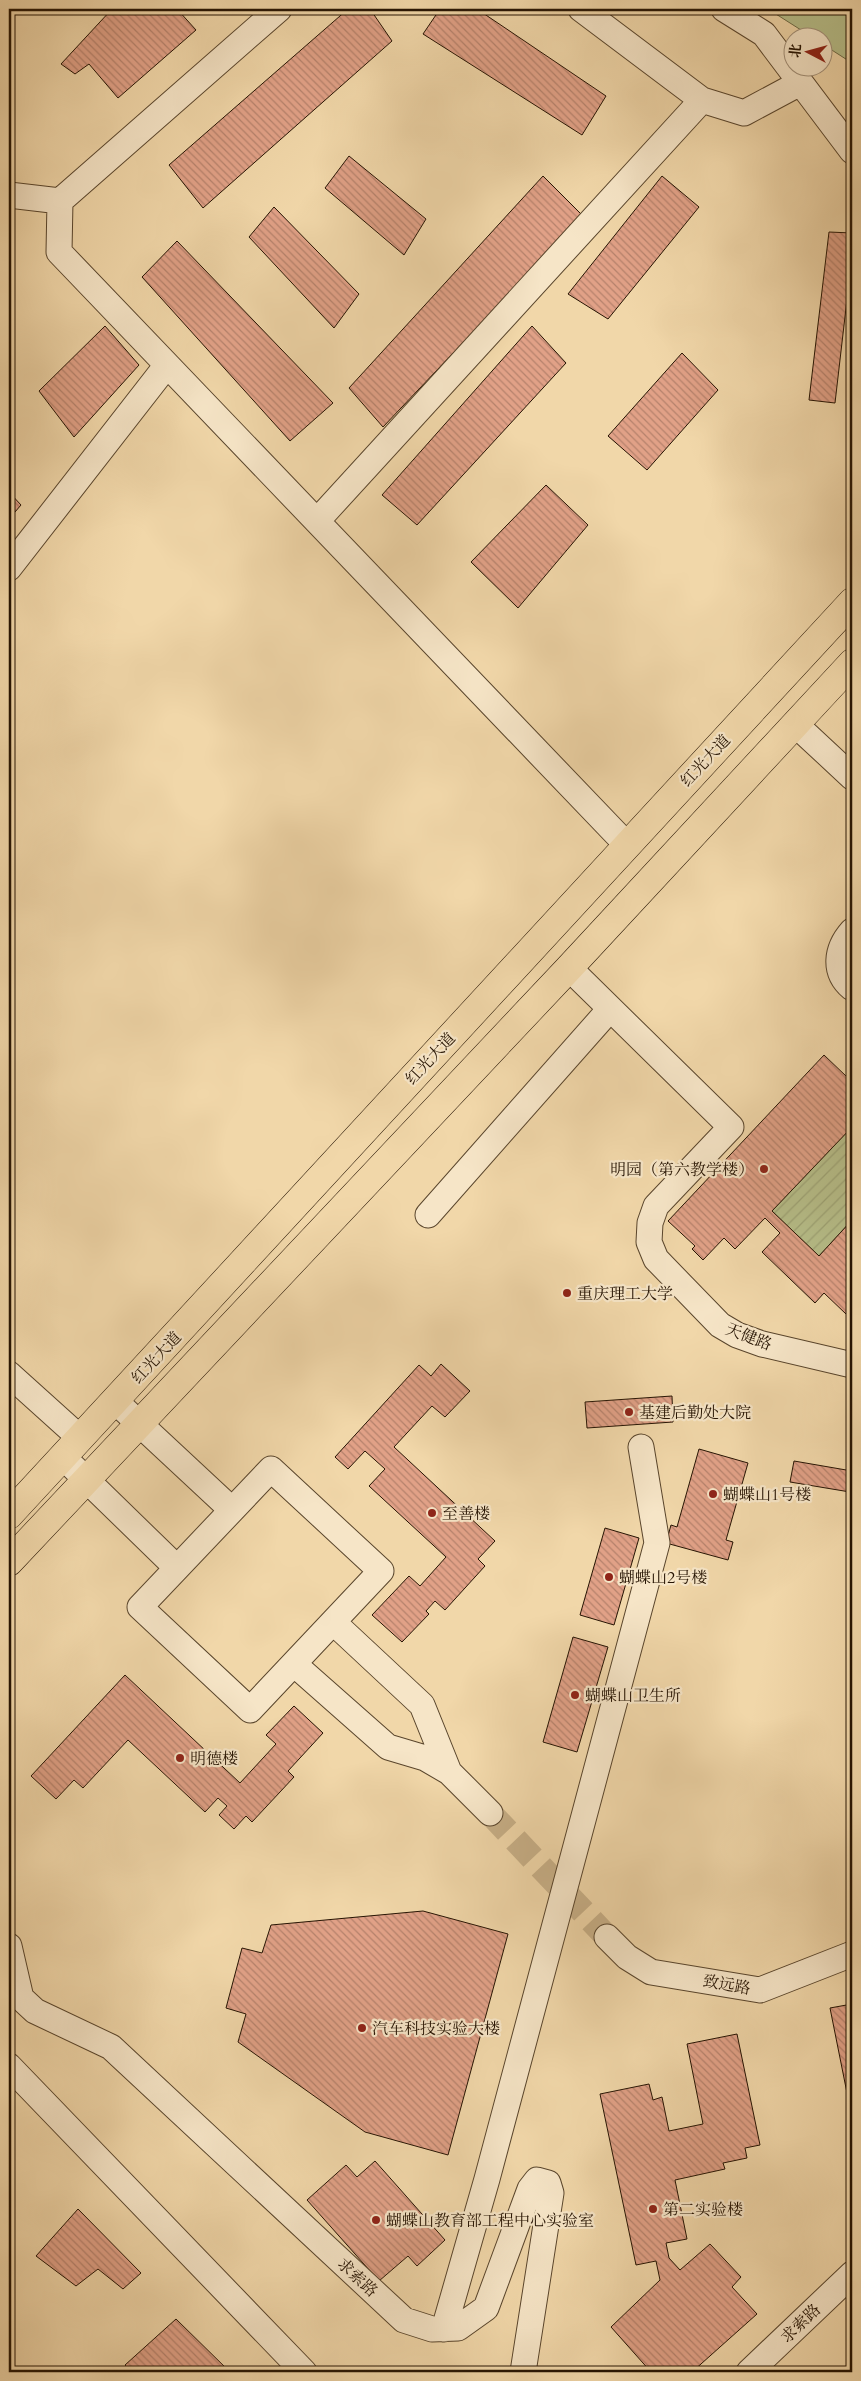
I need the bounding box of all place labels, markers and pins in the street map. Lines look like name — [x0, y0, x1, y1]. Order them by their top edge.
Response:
place label: 明园（第六教学楼） — [610, 1159, 754, 1181]
marker: 明园（第六教学楼） — [758, 1163, 770, 1175]
place label: 重庆理工大学 — [577, 1283, 673, 1305]
marker: 重庆理工大学 — [561, 1287, 573, 1299]
place label: 基建后勤处大院 — [639, 1402, 751, 1424]
marker: 基建后勤处大院 — [623, 1406, 635, 1418]
place label: 蝴蝶山1号楼 — [723, 1484, 811, 1506]
marker: 蝴蝶山1号楼 — [707, 1488, 719, 1500]
place label: 至善楼 — [442, 1503, 490, 1525]
marker: 至善楼 — [426, 1507, 438, 1519]
place label: 蝴蝶山2号楼 — [619, 1567, 707, 1589]
marker: 蝴蝶山2号楼 — [603, 1571, 615, 1583]
place label: 蝴蝶山卫生所 — [585, 1685, 681, 1707]
marker: 蝴蝶山卫生所 — [569, 1689, 581, 1701]
place label: 明德楼 — [190, 1748, 238, 1770]
marker: 明德楼 — [174, 1752, 186, 1764]
place label: 汽车科技实验大楼 — [372, 2018, 500, 2040]
marker: 汽车科技实验大楼 — [356, 2022, 368, 2034]
place label: 第二实验楼 — [663, 2199, 743, 2221]
marker: 第二实验楼 — [647, 2203, 659, 2215]
place label: 蝴蝶山教育部工程中心实验室 — [386, 2210, 594, 2232]
marker: 蝴蝶山教育部工程中心实验室 — [370, 2214, 382, 2226]

